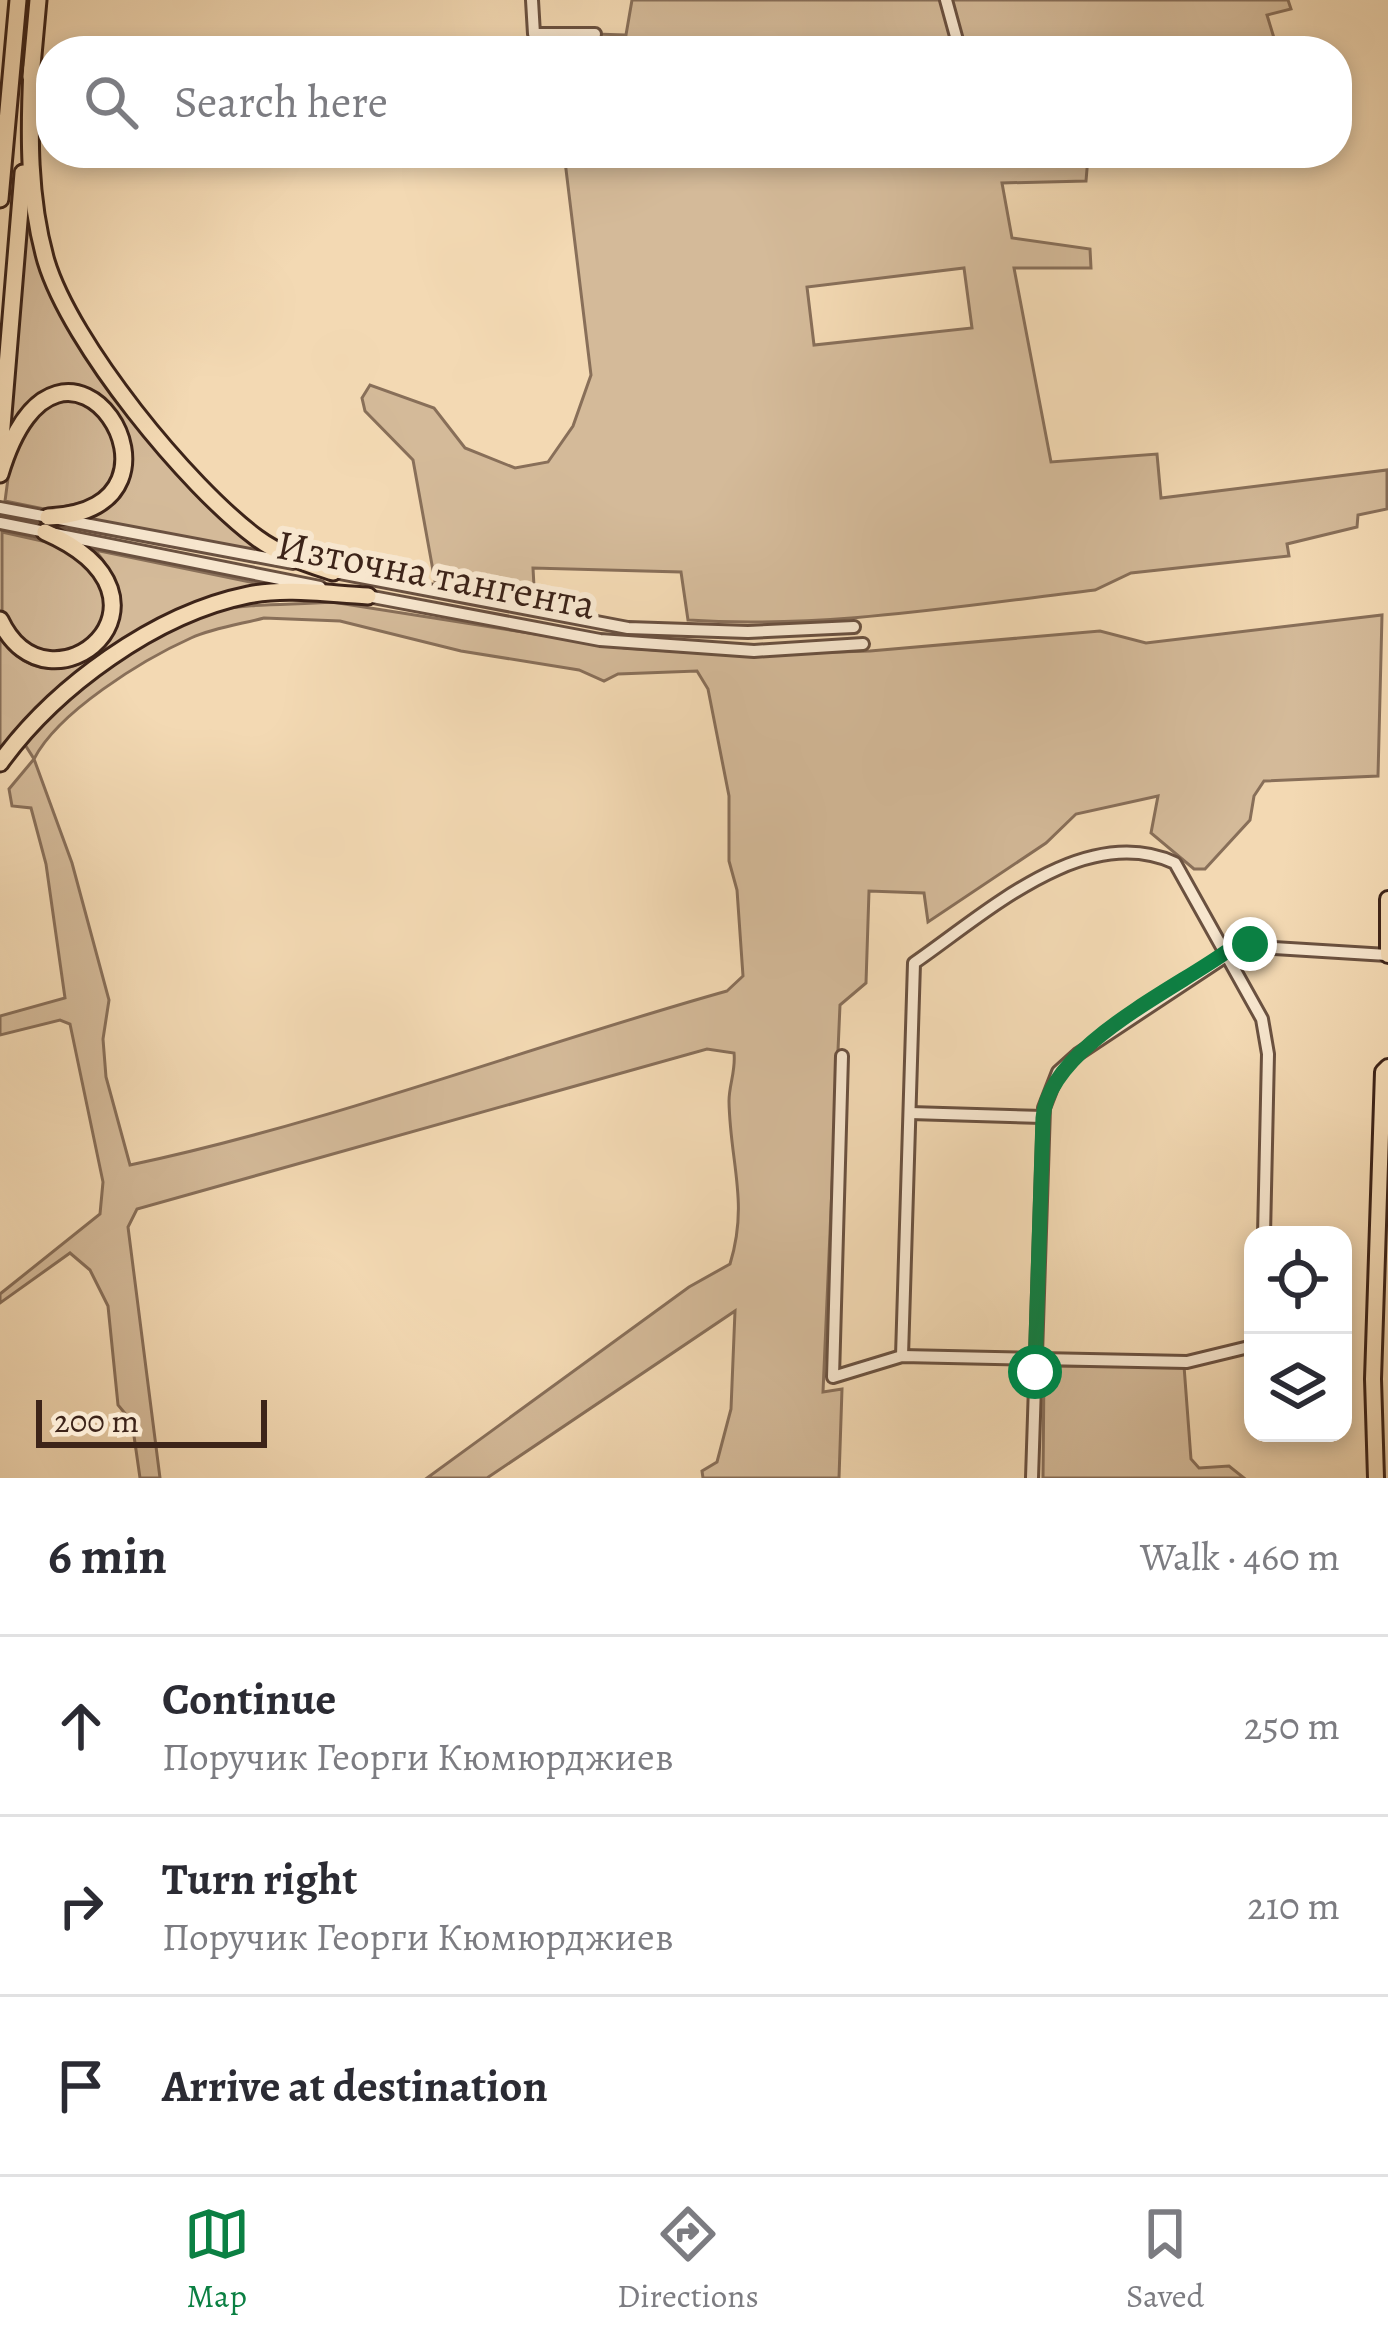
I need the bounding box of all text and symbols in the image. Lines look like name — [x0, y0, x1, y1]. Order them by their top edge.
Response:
search box — [36, 36, 1352, 168]
icon: search — [78, 69, 144, 135]
text: Search here — [174, 71, 388, 133]
street label: Източна тангента — [272, 515, 601, 633]
route end — [1223, 917, 1277, 971]
map controls — [1244, 1226, 1352, 1442]
button: locate — [1244, 1226, 1352, 1334]
button: layers — [1244, 1334, 1352, 1442]
route start — [1008, 1345, 1062, 1399]
scale bar — [36, 1394, 267, 1447]
text: 200 m — [54, 1398, 139, 1443]
text: 6 min — [48, 1521, 167, 1591]
text: Walk · 460 m — [1140, 1530, 1340, 1583]
text: Continue — [162, 1668, 336, 1730]
icon: ahead — [48, 1693, 114, 1759]
text: 250 m — [1244, 1699, 1340, 1752]
text: Поручик Георги Кюмюрджиев — [162, 1730, 673, 1783]
text: Turn right — [162, 1848, 357, 1910]
icon: right — [48, 1873, 114, 1939]
text: 210 m — [1247, 1879, 1340, 1932]
text: Поручик Георги Кюмюрджиев — [162, 1910, 673, 1963]
icon: arrive — [48, 2053, 114, 2119]
text: Arrive at destination — [162, 2055, 548, 2117]
tab: Map — [184, 2201, 250, 2318]
tab: Directions — [617, 2201, 759, 2318]
tab: Saved — [1126, 2201, 1204, 2318]

